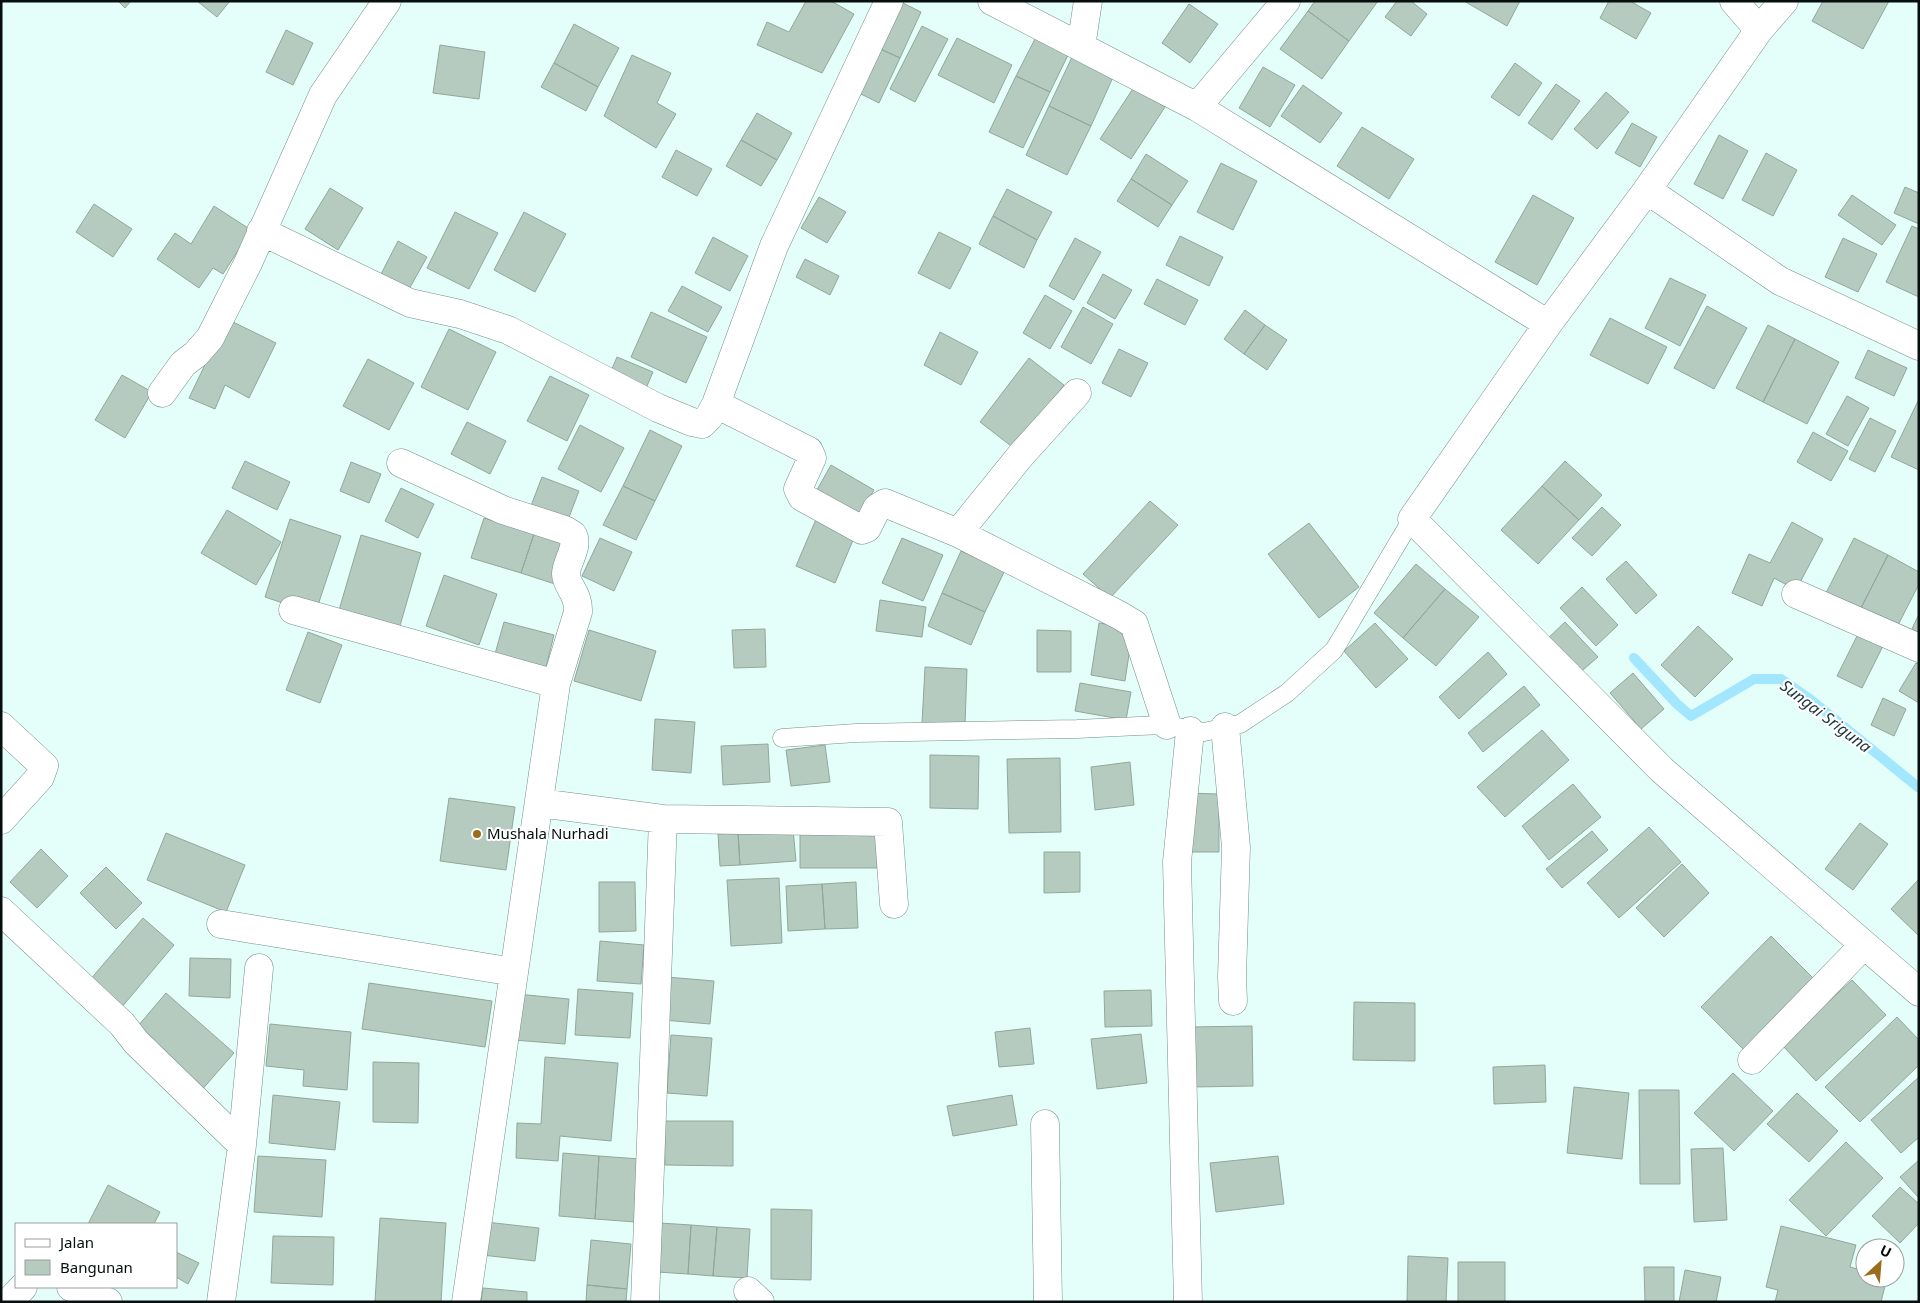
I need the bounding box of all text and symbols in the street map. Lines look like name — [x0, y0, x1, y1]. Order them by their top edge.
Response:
water label: Sungai Sriguna — [1776, 675, 1876, 757]
place label: Mushala Nurhadi — [487, 823, 609, 843]
marker: Mushala Nurhadi — [471, 828, 483, 840]
legend — [15, 1223, 178, 1288]
text: Jalan — [58, 1232, 94, 1252]
north arrow — [1855, 1238, 1905, 1288]
text: U — [1877, 1240, 1895, 1262]
text: Bangunan — [60, 1257, 133, 1277]

